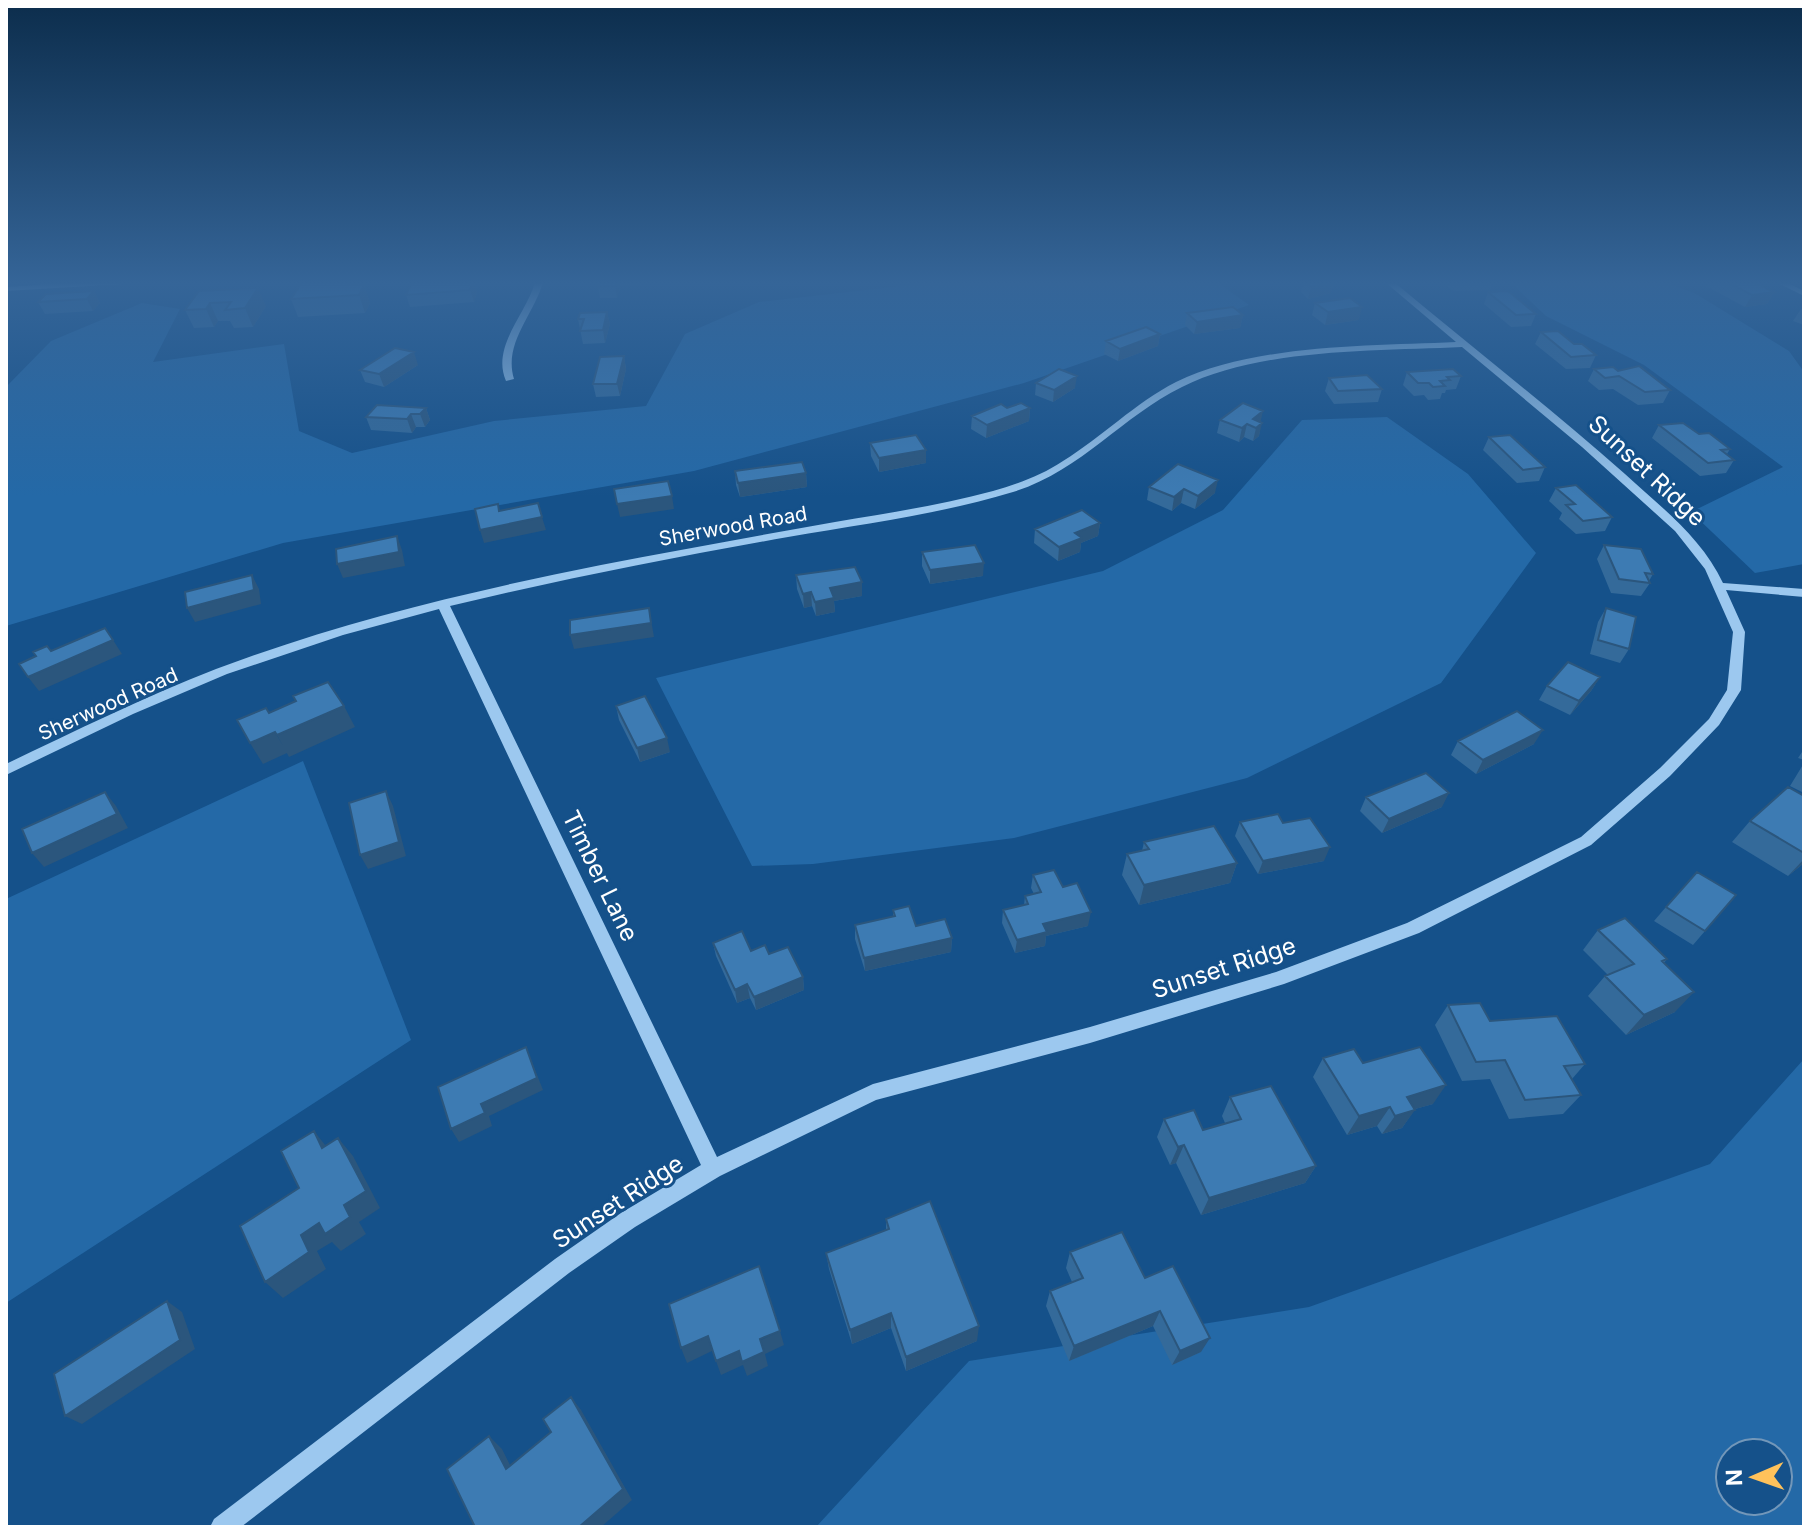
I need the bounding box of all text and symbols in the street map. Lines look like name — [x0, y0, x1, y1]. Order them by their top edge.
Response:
street label: Sunset Ridge — [1583, 409, 1712, 532]
street label: Sherwood Road — [657, 501, 809, 551]
street label: Sherwood Road — [35, 663, 181, 745]
street label: Timber Lane — [556, 806, 645, 946]
street label: Sunset Ridge — [1148, 931, 1300, 1004]
street label: Sunset Ridge — [547, 1149, 688, 1255]
north arrow — [1714, 1437, 1794, 1517]
text: N — [1721, 1469, 1747, 1487]

